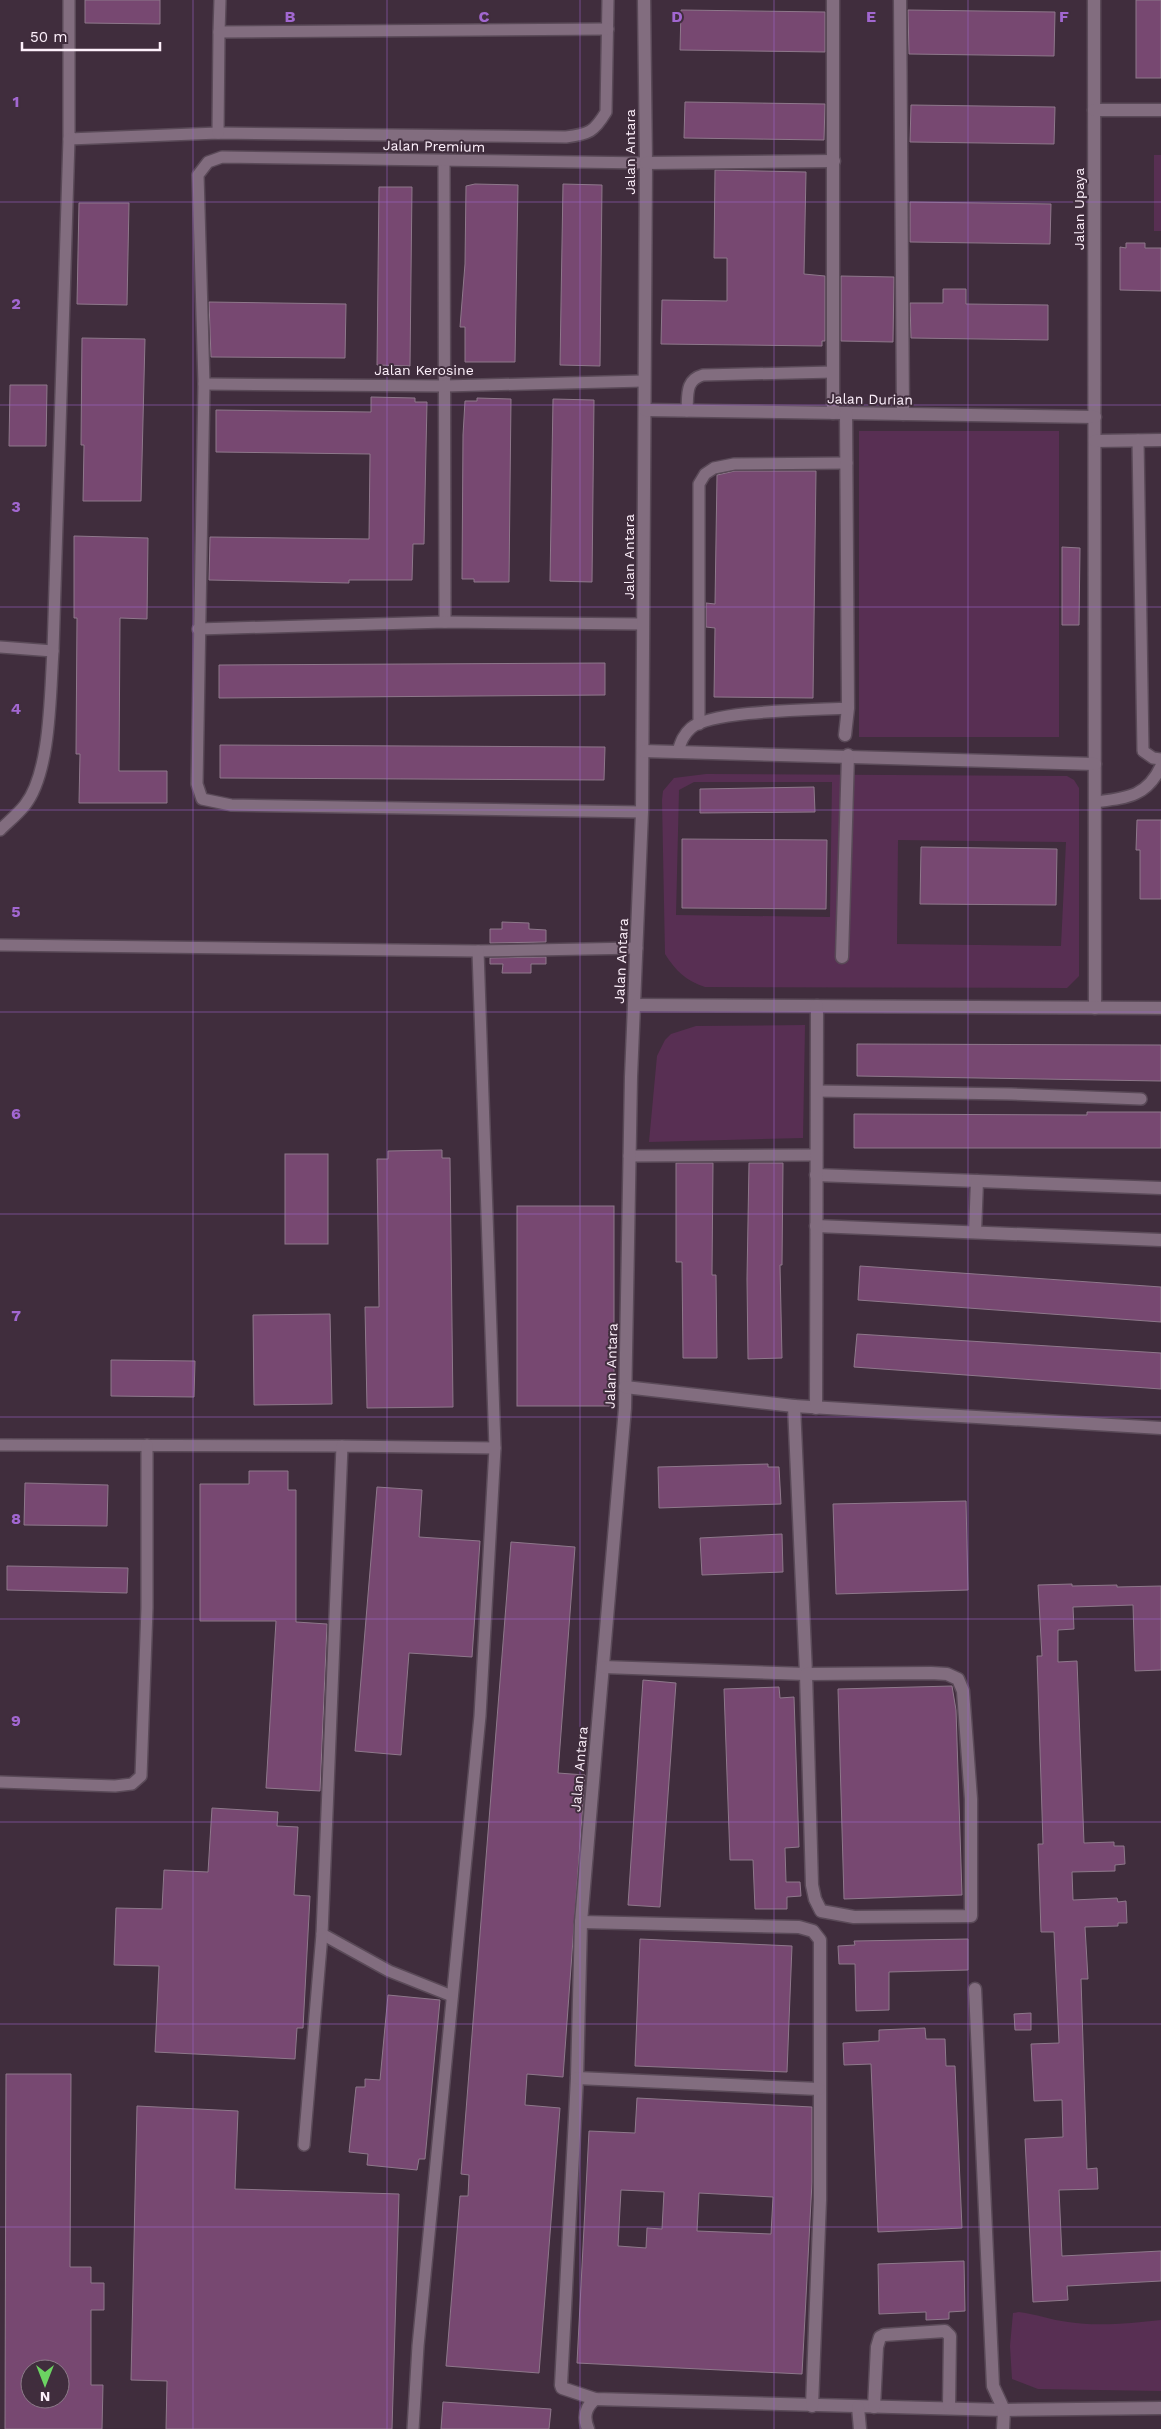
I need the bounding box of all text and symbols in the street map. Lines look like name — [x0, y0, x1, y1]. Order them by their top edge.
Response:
text: B — [285, 7, 296, 26]
text: C — [479, 7, 490, 26]
text: D — [671, 7, 683, 26]
text: E — [866, 7, 876, 26]
text: F — [1059, 7, 1069, 26]
scale bar — [22, 20, 160, 52]
text: 50 m — [30, 28, 67, 46]
text: 1 — [13, 92, 19, 111]
street label: Jalan Antara — [622, 109, 638, 195]
street label: Jalan Premium — [383, 137, 485, 155]
street label: Jalan Upaya — [1071, 168, 1087, 250]
text: 2 — [11, 294, 21, 313]
street label: Jalan Kerosine — [374, 362, 474, 378]
street label: Jalan Durian — [827, 390, 913, 408]
text: 3 — [11, 497, 21, 516]
street label: Jalan Antara — [621, 514, 637, 600]
text: 4 — [11, 699, 21, 718]
text: 5 — [11, 902, 21, 921]
street label: Jalan Antara — [611, 918, 631, 1004]
text: 6 — [11, 1104, 21, 1123]
text: 7 — [11, 1306, 21, 1325]
street label: Jalan Antara — [602, 1323, 620, 1409]
text: 8 — [11, 1509, 21, 1528]
text: 9 — [11, 1711, 21, 1730]
street label: Jalan Antara — [567, 1726, 591, 1812]
north arrow — [20, 2359, 70, 2409]
text: N — [40, 2389, 50, 2405]

